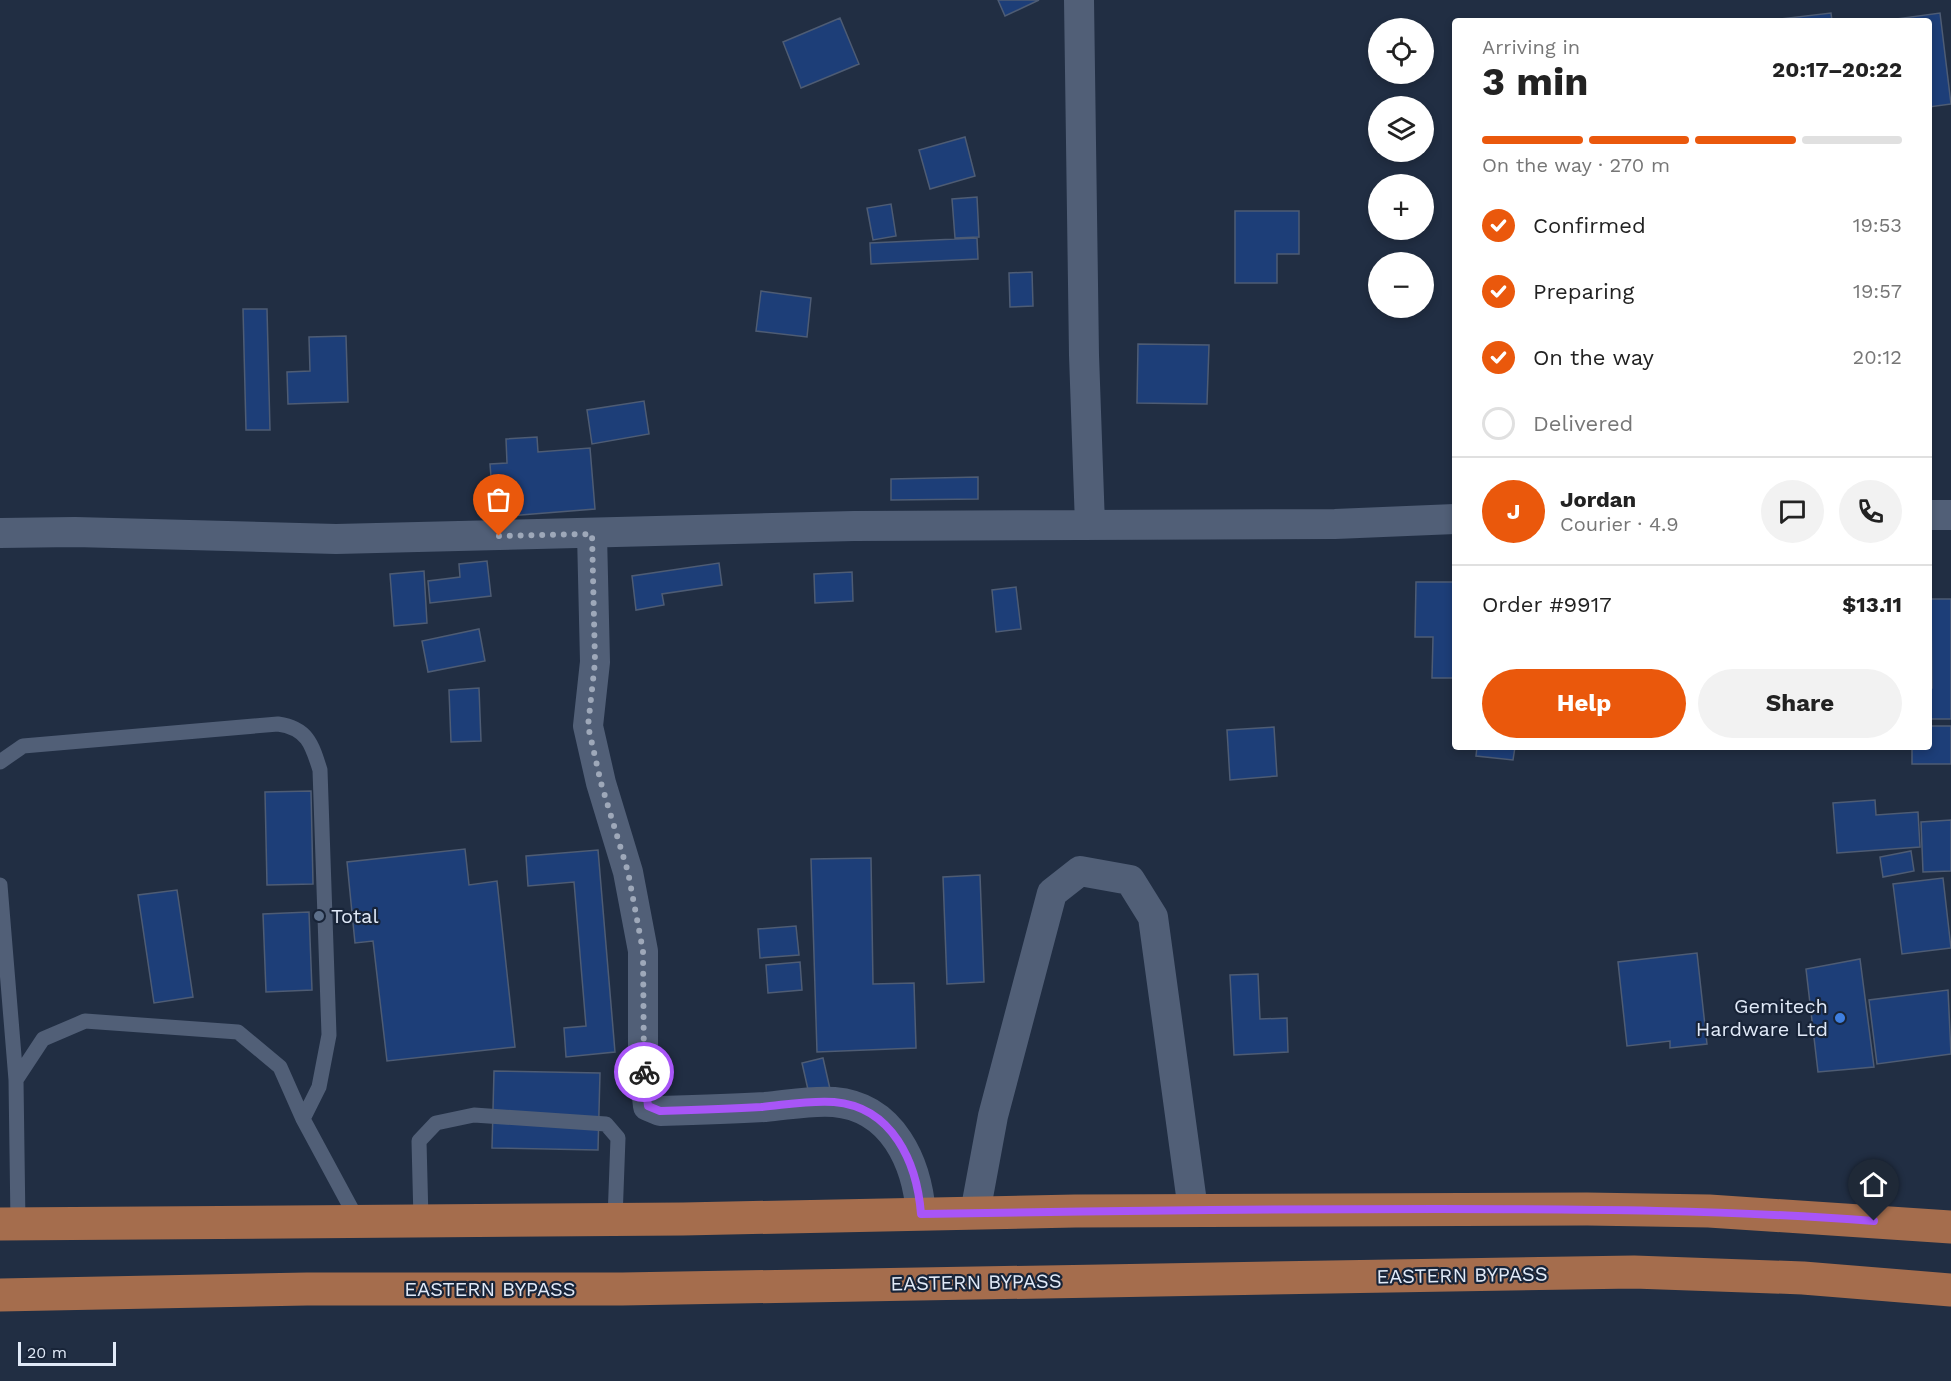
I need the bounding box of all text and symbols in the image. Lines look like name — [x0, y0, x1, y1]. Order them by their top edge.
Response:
map controls — [1368, 18, 1434, 318]
button: locate — [1368, 18, 1434, 84]
text: Arriving in — [1482, 35, 1580, 59]
text: 20:17–20:22 — [1772, 57, 1902, 82]
text: 3 min — [1482, 59, 1589, 104]
button: layers — [1368, 96, 1434, 162]
text: On the way · 270 m — [1482, 153, 1670, 177]
button: + — [1368, 174, 1434, 240]
icon: check — [1482, 209, 1515, 242]
text: Confirmed — [1533, 213, 1646, 238]
text: 19:53 — [1853, 213, 1902, 237]
button: − — [1368, 252, 1434, 318]
icon: check — [1482, 275, 1515, 308]
text: Preparing — [1533, 279, 1634, 304]
text: 19:57 — [1853, 279, 1902, 303]
icon: check — [1482, 341, 1515, 374]
text: On the way — [1533, 345, 1654, 370]
text: 20:12 — [1853, 345, 1902, 369]
text: Delivered — [1533, 411, 1633, 436]
pin — [473, 474, 524, 536]
button: chat — [1761, 480, 1824, 543]
button: phone — [1839, 480, 1902, 543]
icon: bag — [482, 483, 515, 516]
text: Jordan — [1560, 487, 1636, 512]
text: J — [1507, 499, 1520, 524]
text: Courier · 4.9 — [1560, 512, 1679, 536]
text: Order #9917 — [1482, 592, 1612, 617]
text: $13.11 — [1842, 592, 1902, 617]
button: Help — [1482, 669, 1686, 738]
button: Share — [1698, 669, 1902, 738]
place label: Total — [331, 904, 379, 928]
marker: Total — [312, 909, 326, 923]
place label: Gemitech Hardware Ltd — [1696, 994, 1828, 1041]
marker: Gemitech Hardware Ltd — [1833, 1011, 1847, 1025]
courier — [614, 1042, 674, 1102]
icon: bike — [628, 1056, 661, 1089]
pin — [1848, 1159, 1899, 1221]
icon: home — [1857, 1168, 1890, 1201]
street label: EASTERN BYPASS — [1376, 1262, 1548, 1288]
street label: EASTERN BYPASS — [890, 1269, 1062, 1295]
street label: EASTERN BYPASS — [404, 1277, 576, 1301]
scale bar — [18, 1339, 116, 1366]
text: 20 m — [27, 1343, 67, 1362]

